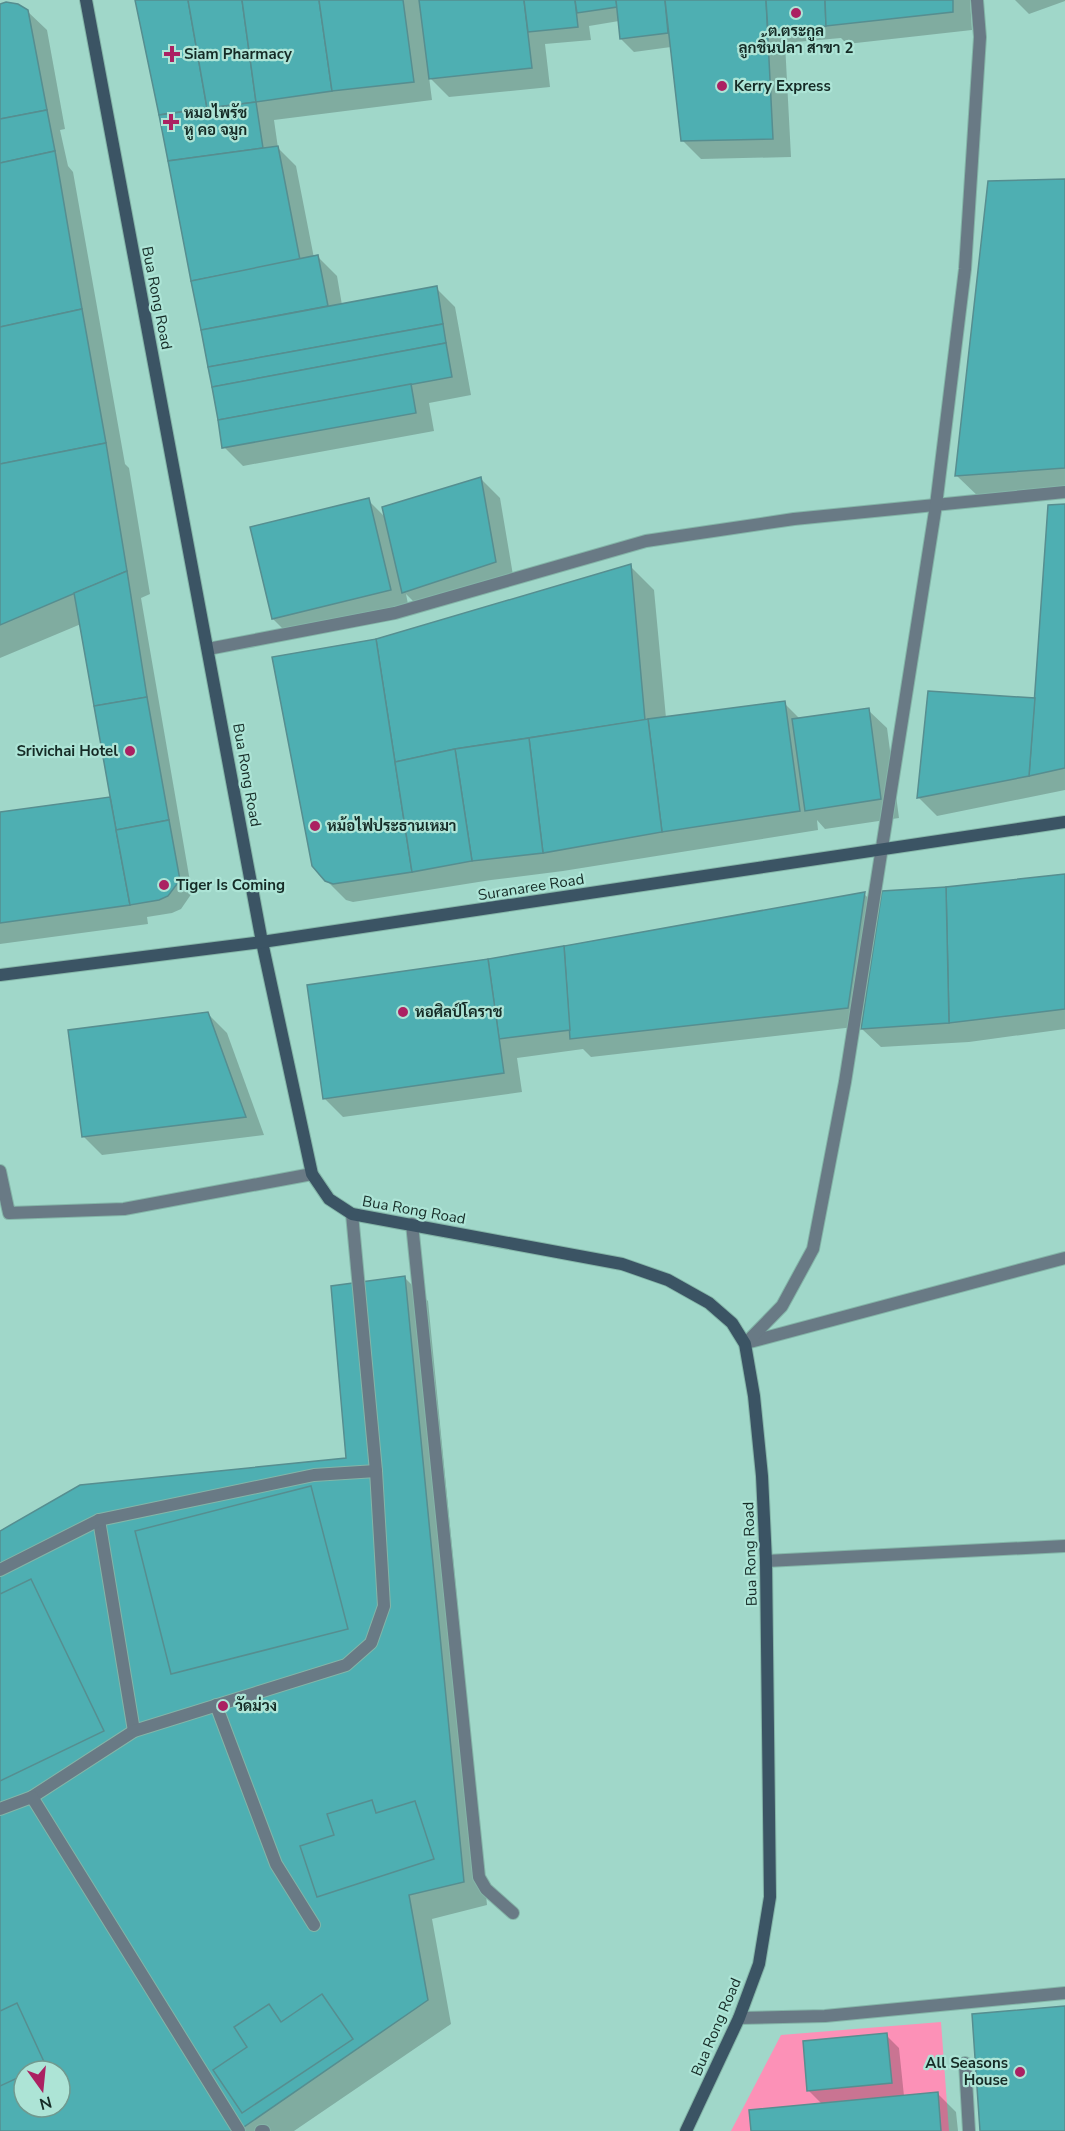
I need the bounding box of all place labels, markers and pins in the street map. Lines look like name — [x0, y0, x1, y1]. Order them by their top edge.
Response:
marker: ต.ตระกูล ลูกชิ้นปลา สาขา 2 — [789, 6, 803, 20]
place label: ต.ตระกูล ลูกชิ้นปลา สาขา 2 — [738, 21, 854, 59]
place label: Siam Pharmacy — [184, 44, 292, 64]
marker: Siam Pharmacy — [165, 47, 179, 61]
place label: Kerry Express — [734, 76, 831, 96]
marker: Kerry Express — [715, 79, 729, 93]
place label: หมอไพรัช หู คอ จมูก — [184, 103, 247, 141]
marker: หมอไพรัช หู คอ จมูก — [162, 113, 180, 131]
place label: Srivichai Hotel — [16, 741, 118, 761]
marker: Srivichai Hotel — [123, 744, 137, 758]
place label: หม้อไฟประธานเหมา — [327, 816, 457, 836]
marker: หม้อไฟประธานเหมา — [308, 819, 322, 833]
place label: Tiger Is Coming — [176, 875, 285, 895]
marker: Tiger Is Coming — [157, 878, 171, 892]
place label: หอศิลป์โคราช — [415, 1001, 503, 1022]
marker: หอศิลป์โคราช — [396, 1005, 410, 1019]
place label: วัดม่วง — [235, 1696, 277, 1716]
marker: วัดม่วง — [216, 1699, 230, 1713]
place label: All Seasons House — [925, 2053, 1008, 2090]
marker: All Seasons House — [1013, 2065, 1027, 2079]

